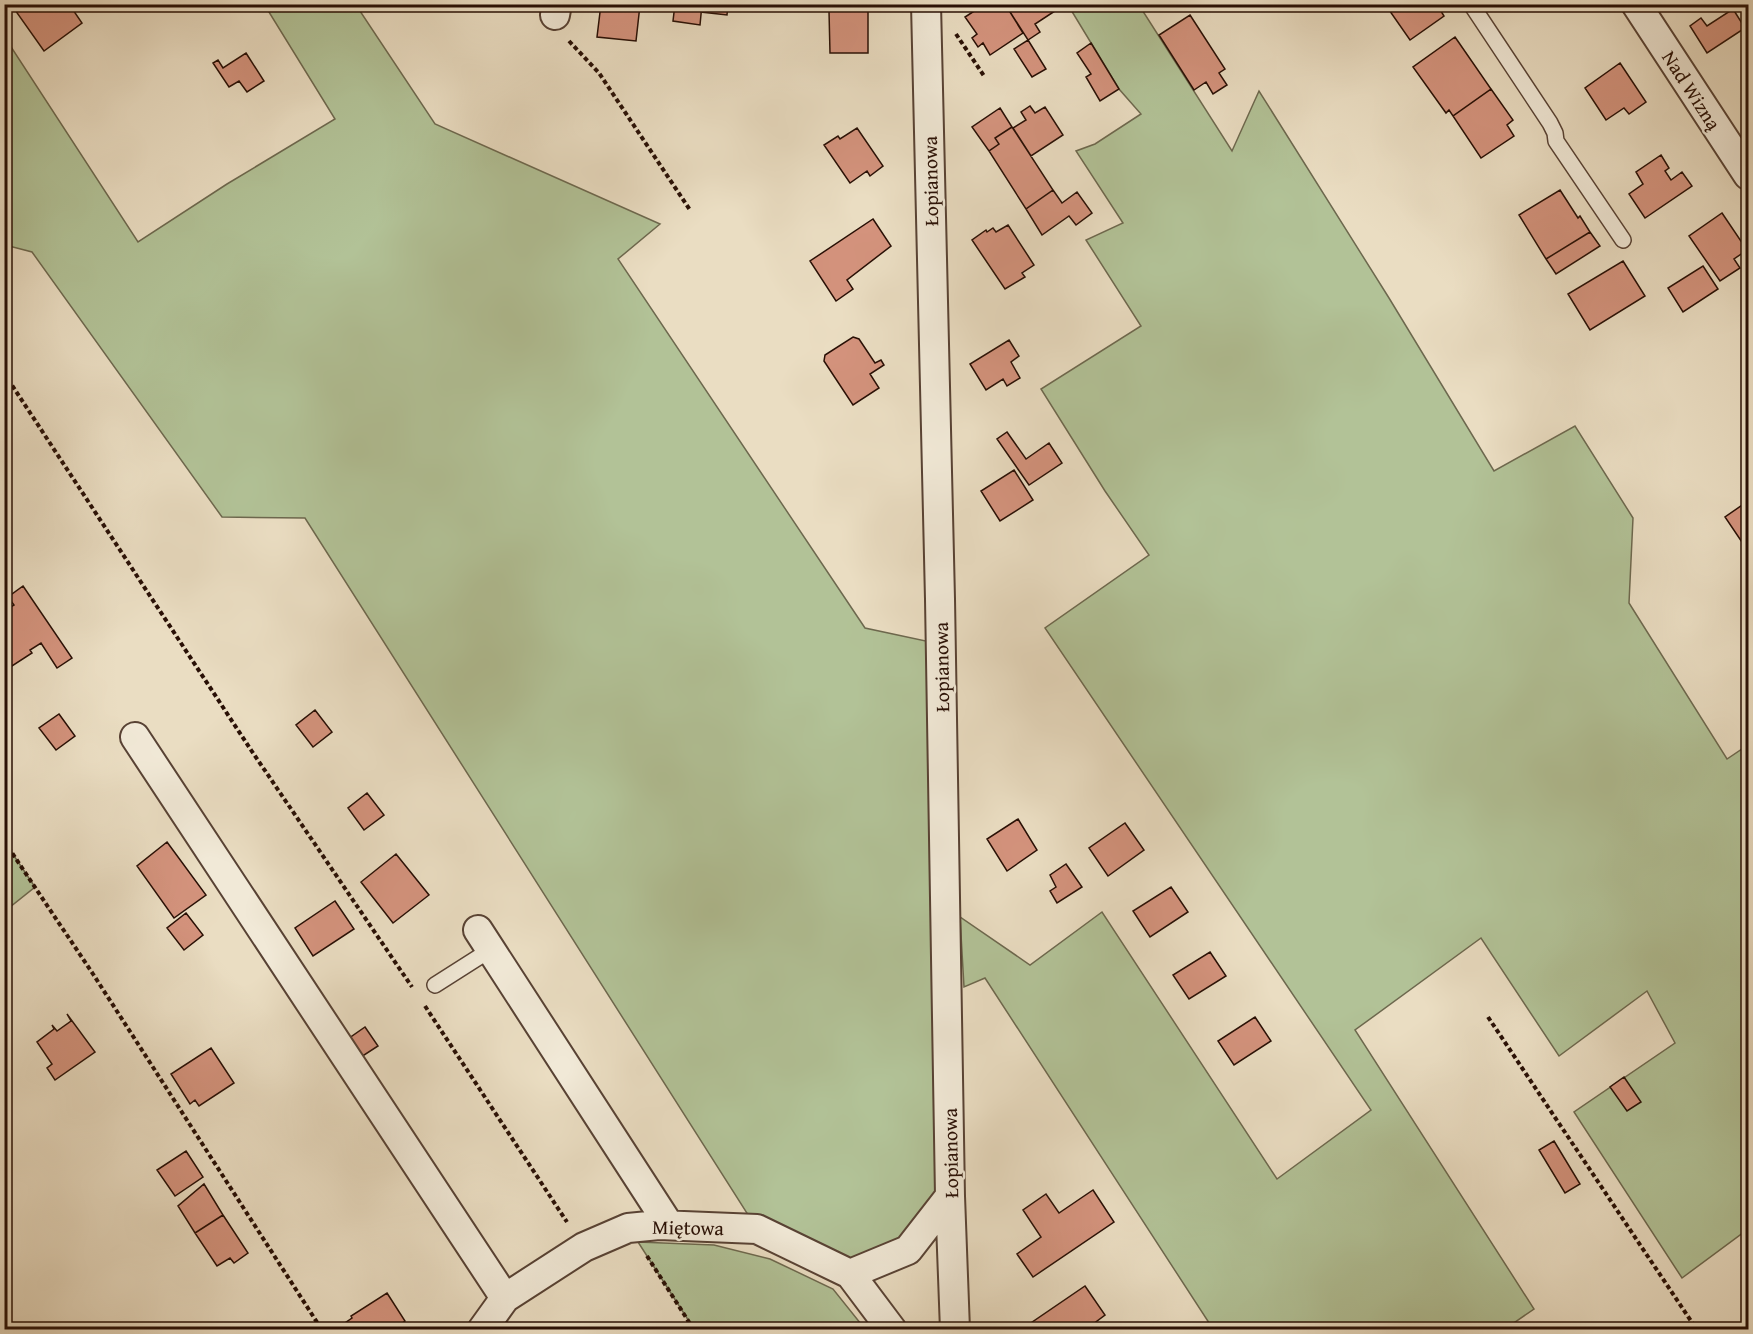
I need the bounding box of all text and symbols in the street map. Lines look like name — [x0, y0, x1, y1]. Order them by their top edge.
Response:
street label: Nad Wizną — [1655, 45, 1729, 136]
street label: Łopianowa — [915, 135, 945, 226]
street label: Łopianowa — [926, 621, 956, 712]
street label: Łopianowa — [935, 1107, 965, 1198]
street label: Miętowa — [652, 1212, 725, 1242]

